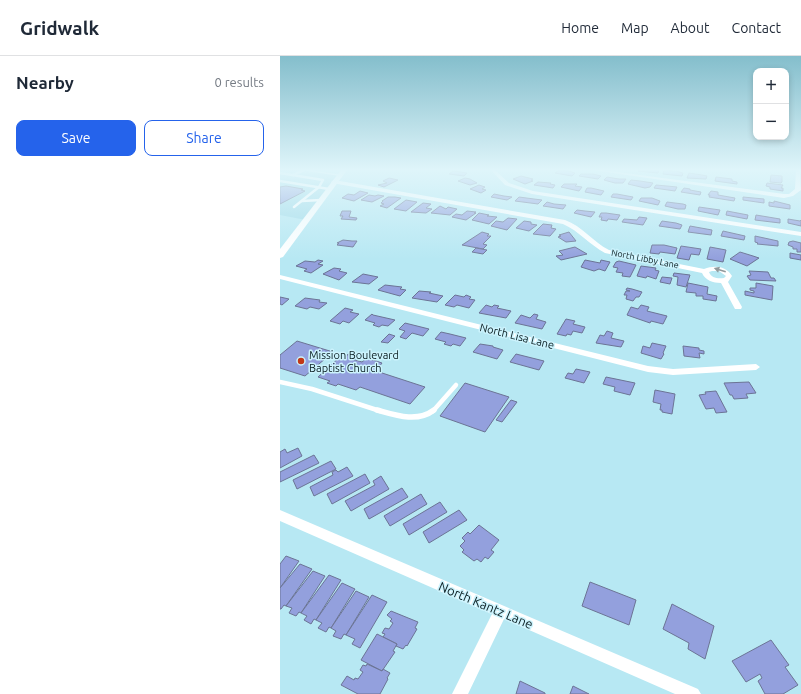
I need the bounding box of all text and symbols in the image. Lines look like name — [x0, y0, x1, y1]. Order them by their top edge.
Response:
text: Gridwalk — [20, 17, 99, 39]
text: Home — [561, 20, 599, 36]
text: Map — [621, 20, 649, 36]
text: About — [671, 20, 710, 36]
text: Contact — [732, 20, 781, 36]
map controls — [753, 68, 789, 140]
button: + — [753, 68, 789, 104]
text: Nearby — [16, 73, 74, 92]
text: 0 results — [214, 75, 264, 89]
button: − — [753, 104, 789, 140]
button: Save — [16, 120, 136, 156]
button: Share — [144, 120, 264, 156]
street label: North Libby Lane — [610, 248, 680, 270]
one-way arrow — [714, 267, 726, 273]
street label: North Lisa Lane — [478, 321, 556, 351]
place label: Mission Boulevard Baptist Church — [309, 349, 399, 374]
marker: Mission Boulevard Baptist Church — [296, 356, 306, 366]
street label: North Kantz Lane — [437, 579, 535, 631]

